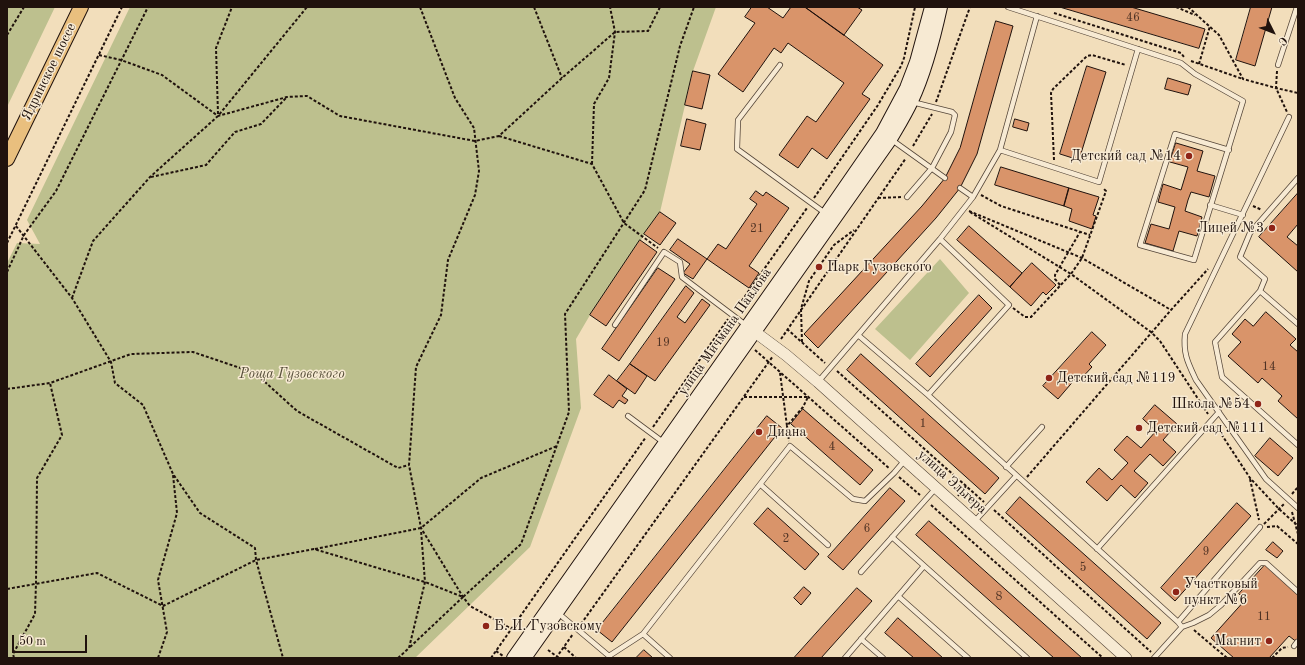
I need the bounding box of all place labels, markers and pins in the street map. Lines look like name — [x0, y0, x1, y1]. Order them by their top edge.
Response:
place label: Детский сад №14 — [1070, 148, 1181, 164]
marker: Детский сад №14 — [1184, 151, 1194, 161]
place label: Лицей №3 — [1197, 220, 1264, 236]
marker: Лицей №3 — [1267, 223, 1277, 233]
place label: Парк Гузовского — [827, 259, 932, 275]
marker: Парк Гузовского — [814, 262, 824, 272]
place label: Детский сад №119 — [1057, 370, 1176, 386]
marker: Детский сад №119 — [1044, 373, 1054, 383]
place label: Школа №54 — [1172, 396, 1250, 412]
marker: Школа №54 — [1253, 399, 1263, 409]
place label: Детский сад №111 — [1147, 420, 1266, 436]
marker: Детский сад №111 — [1134, 423, 1144, 433]
place label: Диана — [767, 424, 806, 440]
marker: Диана — [754, 427, 764, 437]
place label: Участковый пункт №6 — [1184, 576, 1258, 608]
marker: Участковый пункт №6 — [1171, 587, 1181, 597]
place label: Б. И. Гузовскому — [494, 618, 602, 634]
marker: Б. И. Гузовскому — [481, 621, 491, 631]
place label: Магнит — [1214, 633, 1261, 649]
marker: Магнит — [1264, 636, 1274, 646]

